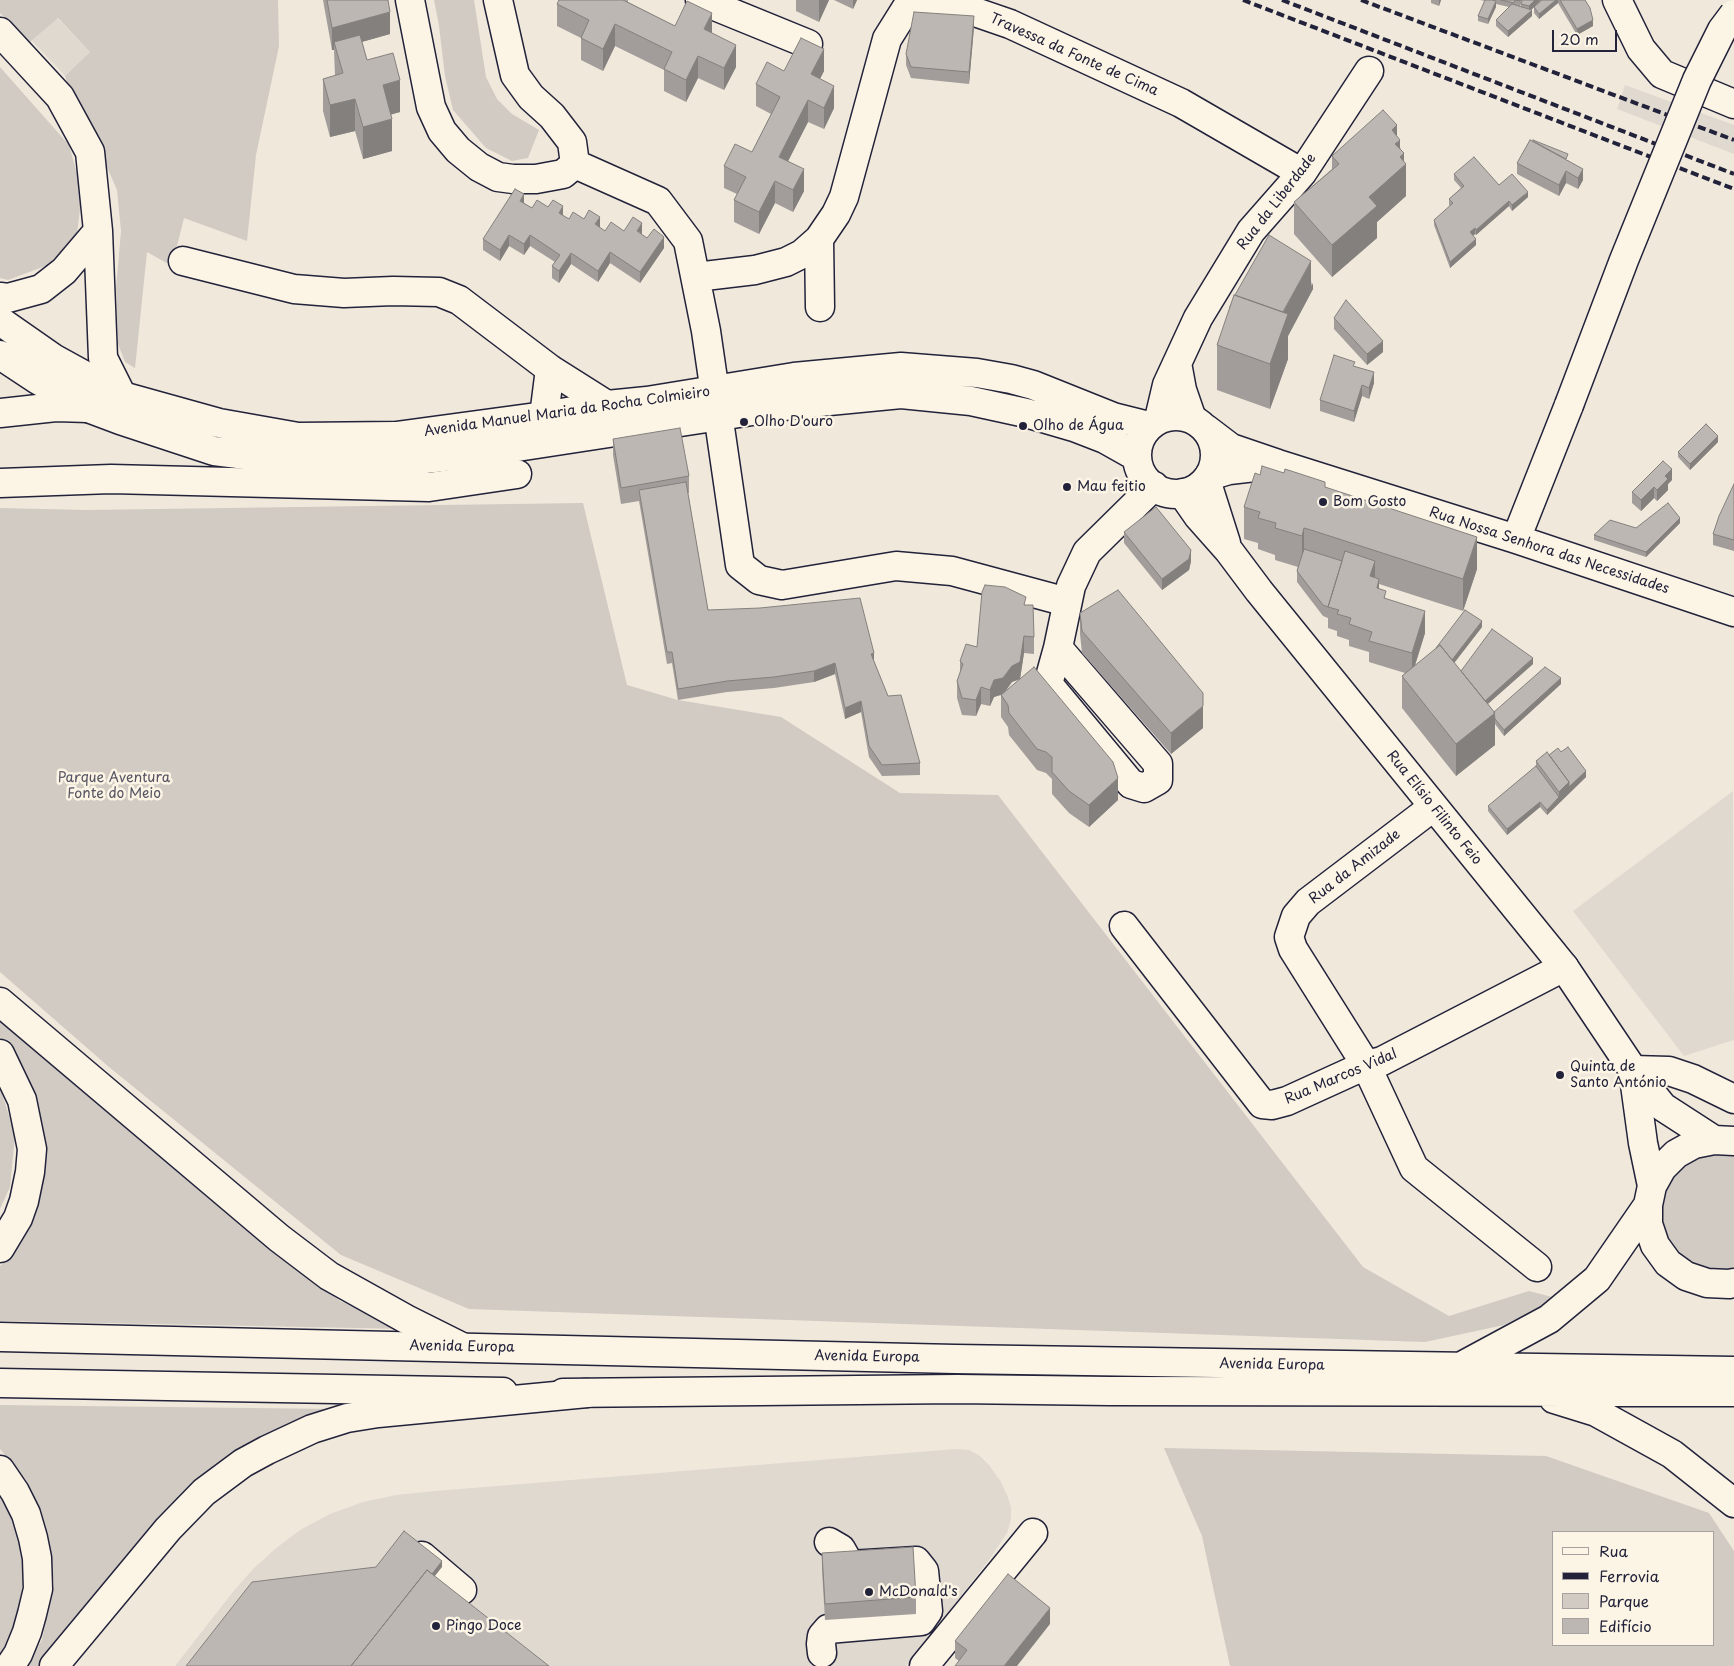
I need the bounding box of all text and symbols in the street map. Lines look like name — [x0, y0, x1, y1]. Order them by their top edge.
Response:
street label: Travessa da Fonte de Cima — [987, 10, 1161, 100]
scale bar — [1554, 20, 1619, 52]
text: 20 m — [1560, 27, 1599, 50]
street label: Rua da Liberdade — [1234, 150, 1320, 254]
street label: Avenida Manuel Maria da Rocha Colmieiro — [423, 384, 711, 440]
place label: Olho D'ouro — [754, 414, 833, 430]
marker: Olho D'ouro — [738, 416, 750, 428]
place label: Olho de Água — [1033, 418, 1124, 434]
marker: Olho de Água — [1017, 420, 1029, 432]
place label: Mau feitio — [1077, 479, 1146, 495]
marker: Mau feitio — [1061, 481, 1073, 493]
place label: Bom Gosto — [1333, 494, 1406, 510]
marker: Bom Gosto — [1317, 496, 1329, 508]
street label: Rua Nossa Senhora das Necessidades — [1427, 504, 1671, 598]
street label: Rua Elísio Filinto Feio — [1383, 747, 1485, 869]
park label: Parque Aventura Fonte do Meio — [58, 770, 170, 802]
street label: Rua da Amizade — [1306, 826, 1404, 908]
street label: Rua Marcos Vidal — [1282, 1046, 1400, 1108]
place label: Quinta de Santo António — [1570, 1059, 1667, 1092]
marker: Quinta de Santo António — [1554, 1069, 1566, 1081]
street label: Avenida Europa — [409, 1338, 515, 1356]
street label: Avenida Europa — [814, 1348, 920, 1366]
street label: Avenida Europa — [1219, 1356, 1325, 1374]
legend — [1552, 1531, 1714, 1646]
text: Rua — [1599, 1539, 1628, 1562]
text: Ferrovia — [1599, 1564, 1659, 1587]
place label: McDonald's — [879, 1584, 958, 1600]
marker: McDonald's — [863, 1586, 875, 1598]
text: Parque — [1599, 1589, 1649, 1612]
text: Edifício — [1599, 1614, 1652, 1637]
place label: Pingo Doce — [446, 1618, 522, 1634]
marker: Pingo Doce — [430, 1620, 442, 1632]

